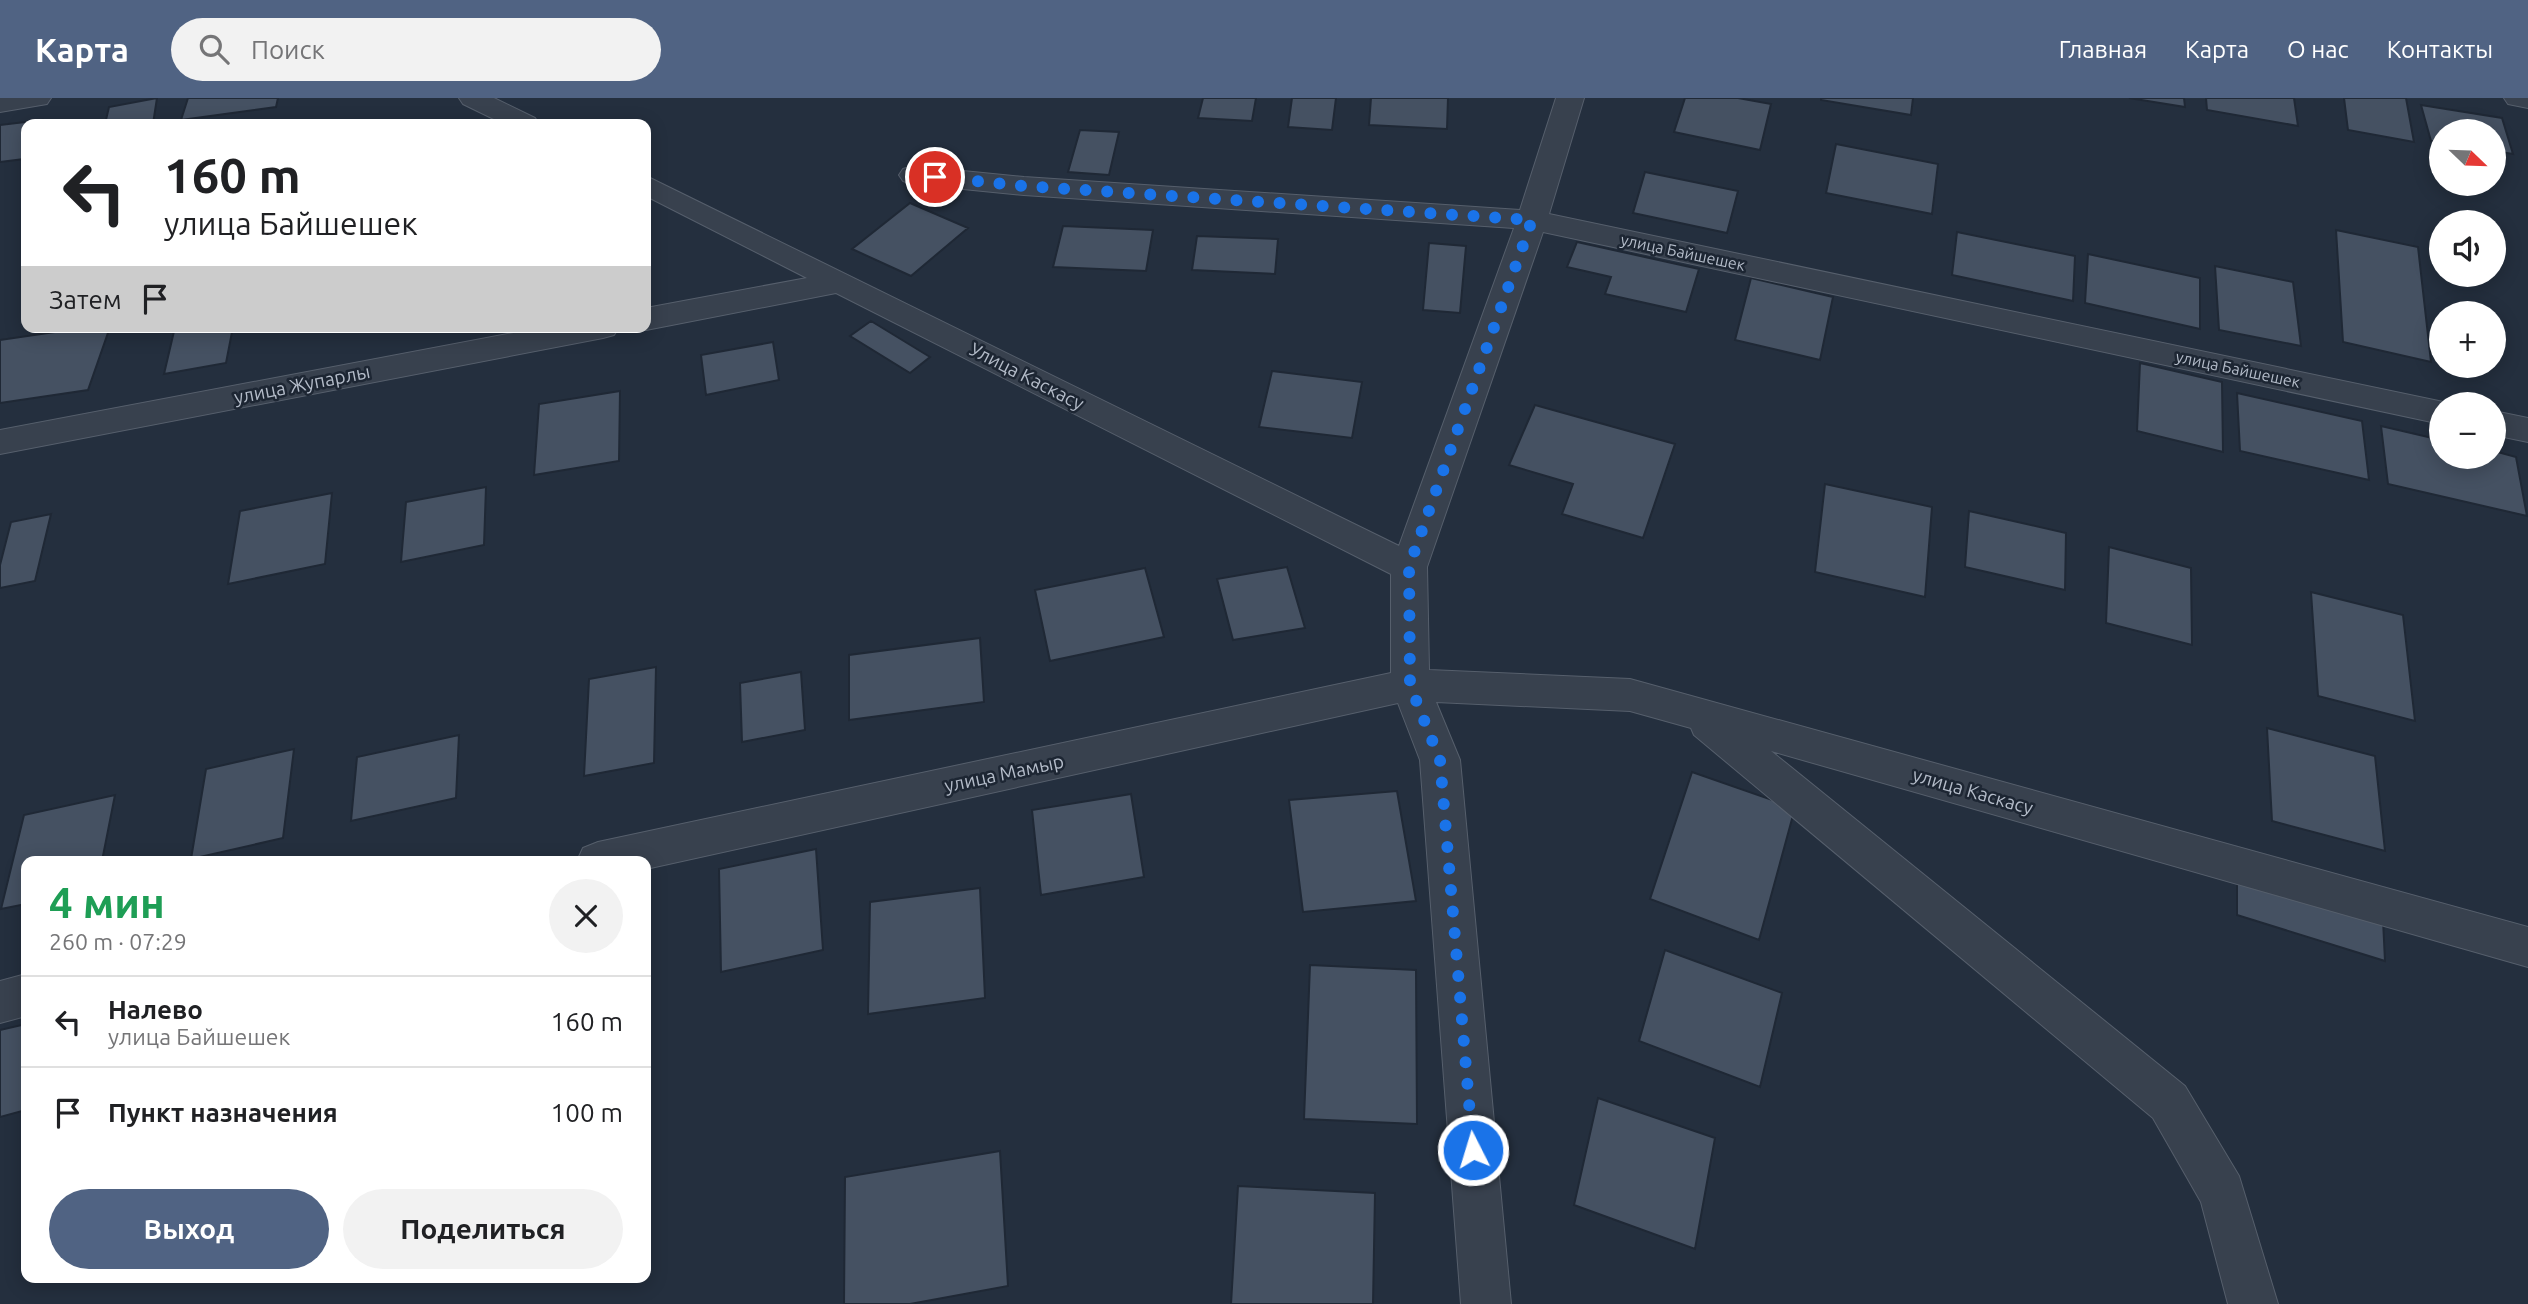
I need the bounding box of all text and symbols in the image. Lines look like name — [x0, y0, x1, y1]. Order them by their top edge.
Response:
search box — [171, 18, 661, 81]
icon: search — [195, 30, 233, 68]
text: Карта — [35, 31, 129, 68]
text: Поиск — [251, 35, 325, 64]
text: Главная — [2059, 36, 2147, 63]
text: Карта — [2185, 36, 2249, 63]
text: О нас — [2287, 36, 2349, 63]
text: Контакты — [2387, 36, 2493, 63]
north arrow — [2429, 119, 2506, 196]
map controls — [2429, 119, 2506, 469]
icon: left — [49, 147, 140, 238]
text: 160 m — [164, 147, 301, 202]
pin — [905, 147, 965, 207]
icon: arrive — [916, 158, 954, 196]
text: улица Байшешек — [164, 205, 418, 241]
button: sound — [2429, 210, 2506, 287]
street label: улица Байшешек — [1619, 230, 1747, 274]
icon: arrive — [136, 280, 174, 318]
text: Затем — [49, 285, 122, 314]
button: + — [2429, 301, 2506, 378]
street label: Улица Каскасу — [966, 338, 1088, 414]
street label: улица Байшешек — [2174, 347, 2302, 391]
street label: улица Жупарлы — [232, 360, 372, 408]
button: − — [2429, 392, 2506, 469]
street label: улица Мамыр — [942, 750, 1066, 796]
street label: улица Каскасу — [1910, 763, 2036, 819]
text: 4 мин — [49, 879, 165, 926]
button: close — [549, 879, 623, 953]
text: 260 m · 07:29 — [49, 929, 187, 954]
text: Налево — [108, 995, 203, 1024]
icon: left — [49, 1003, 87, 1041]
text: 160 m — [551, 1007, 623, 1036]
text: улица Байшешек — [108, 1024, 290, 1049]
icon: arrive — [49, 1094, 87, 1132]
text: Пункт назначения — [108, 1098, 338, 1127]
text: 100 m — [551, 1098, 623, 1127]
position arrow — [1436, 1113, 1510, 1187]
button: Выход — [49, 1189, 329, 1269]
button: Поделиться — [343, 1189, 623, 1269]

